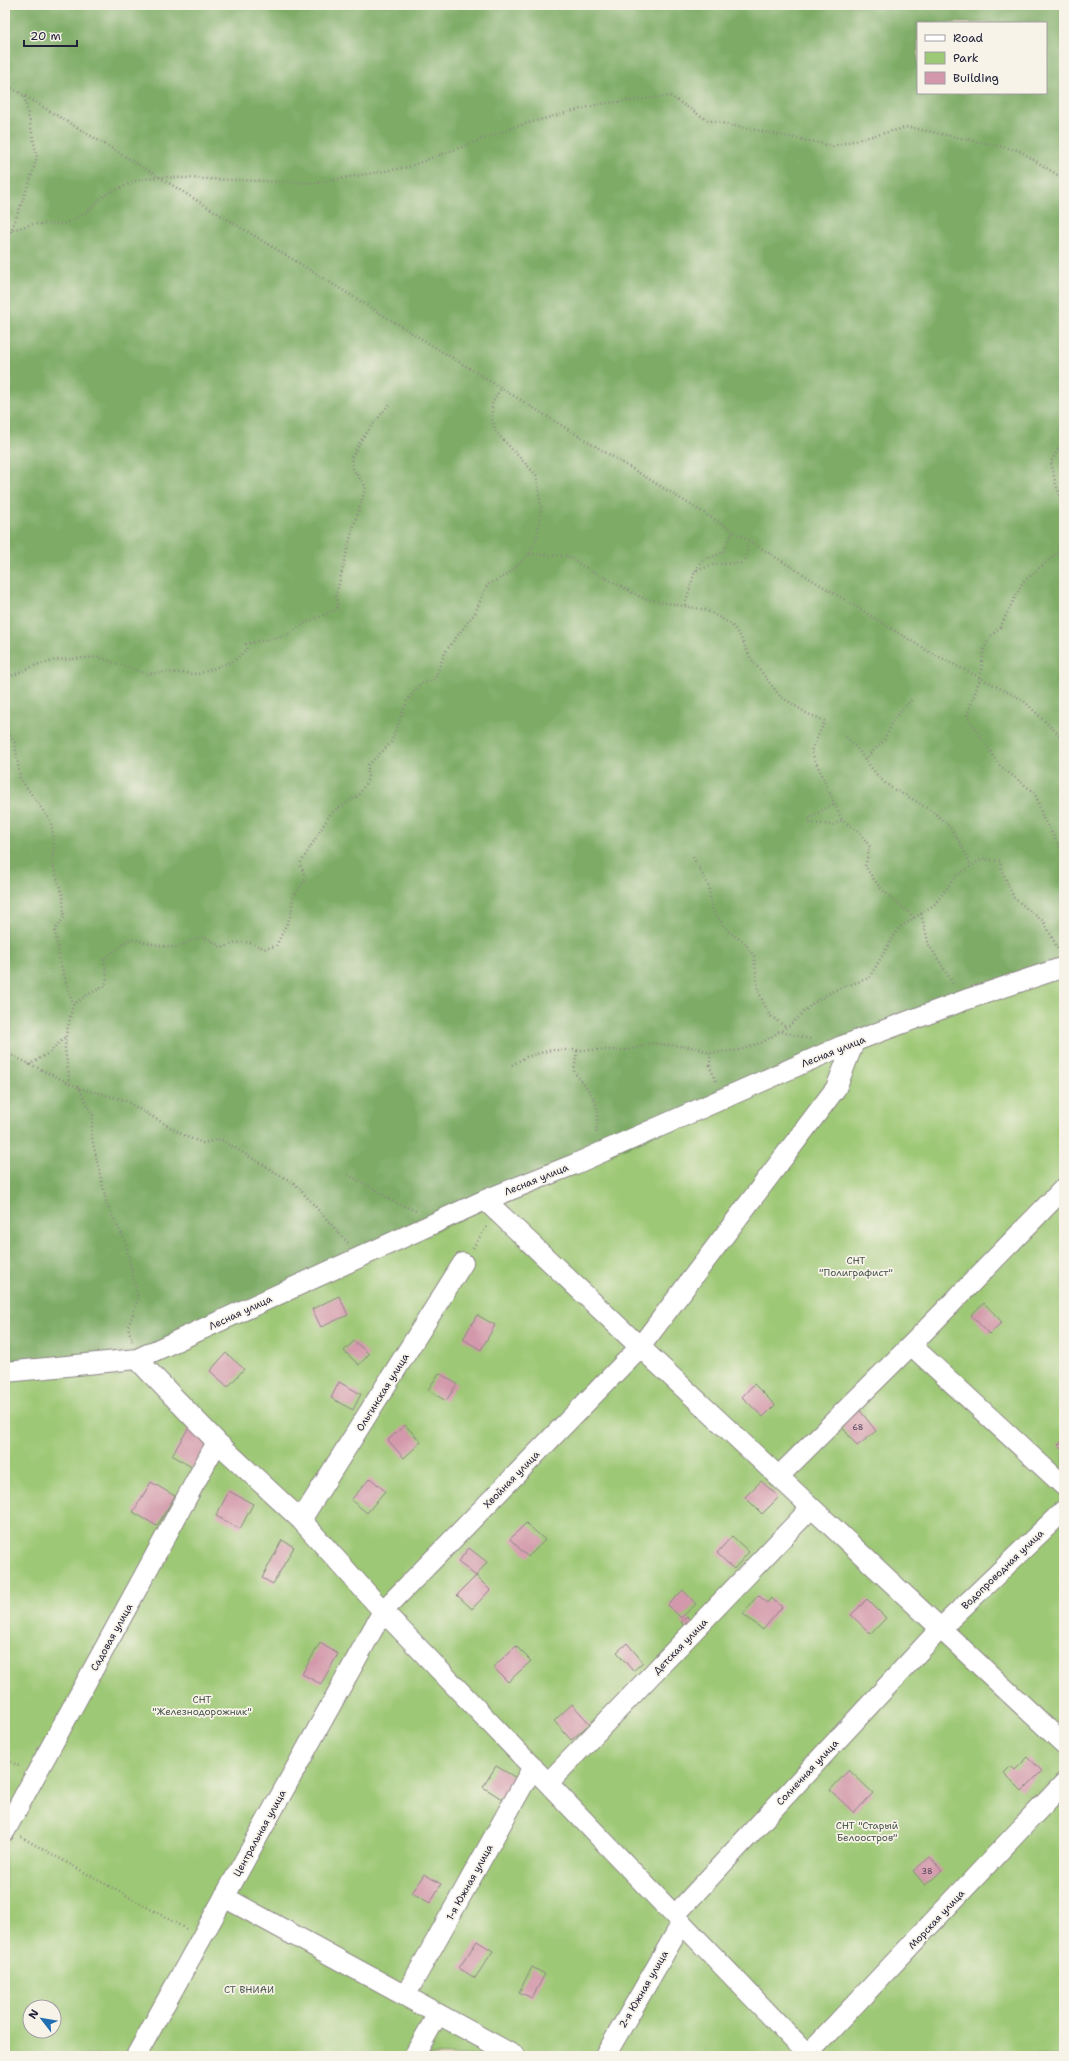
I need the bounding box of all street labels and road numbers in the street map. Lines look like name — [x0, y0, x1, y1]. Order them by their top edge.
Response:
street label: Лесная улица — [799, 1032, 868, 1070]
street label: Лесная улица — [502, 1160, 571, 1198]
street label: Лесная улица — [207, 1292, 275, 1333]
street label: Ольгинская улица — [353, 1350, 412, 1434]
street label: Хвойная улица — [481, 1447, 543, 1511]
street label: Водопроводная улица — [958, 1526, 1047, 1612]
street label: Садовая улица — [88, 1601, 136, 1673]
street label: Детская улица — [650, 1615, 711, 1677]
street label: Солнечная улица — [774, 1736, 842, 1808]
street label: Центральная улица — [230, 1787, 289, 1879]
street label: 1-я Южная улица — [443, 1841, 496, 1923]
street label: Морская улица — [905, 1886, 968, 1952]
street label: 2-я Южная улица — [616, 1947, 671, 2030]

